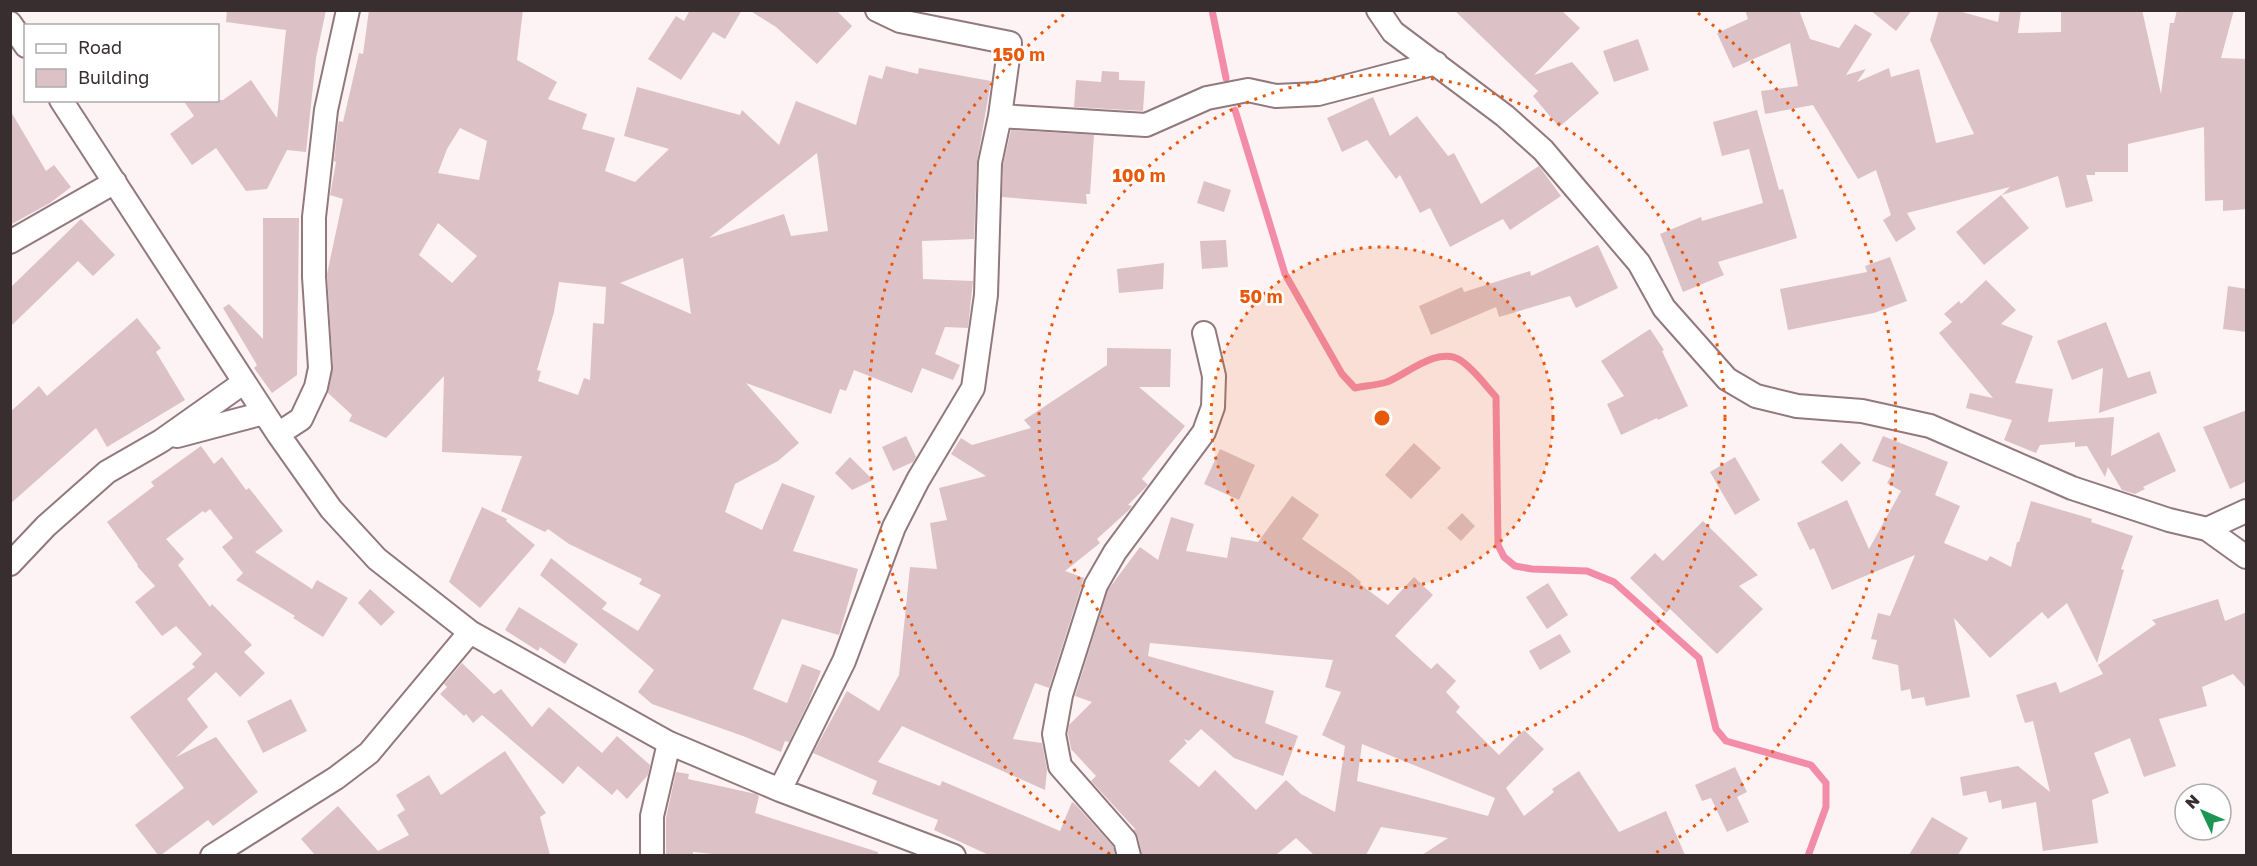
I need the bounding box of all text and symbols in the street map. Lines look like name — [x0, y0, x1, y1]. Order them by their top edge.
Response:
legend — [24, 24, 219, 102]
text: Road — [78, 36, 122, 58]
text: 150 m — [993, 43, 1045, 65]
text: Building — [78, 66, 149, 88]
text: 100 m — [1113, 164, 1165, 186]
text: 50 m — [1240, 285, 1282, 307]
centre of rings — [1372, 408, 1392, 428]
north arrow — [2173, 782, 2233, 842]
text: N — [2181, 790, 2204, 813]

